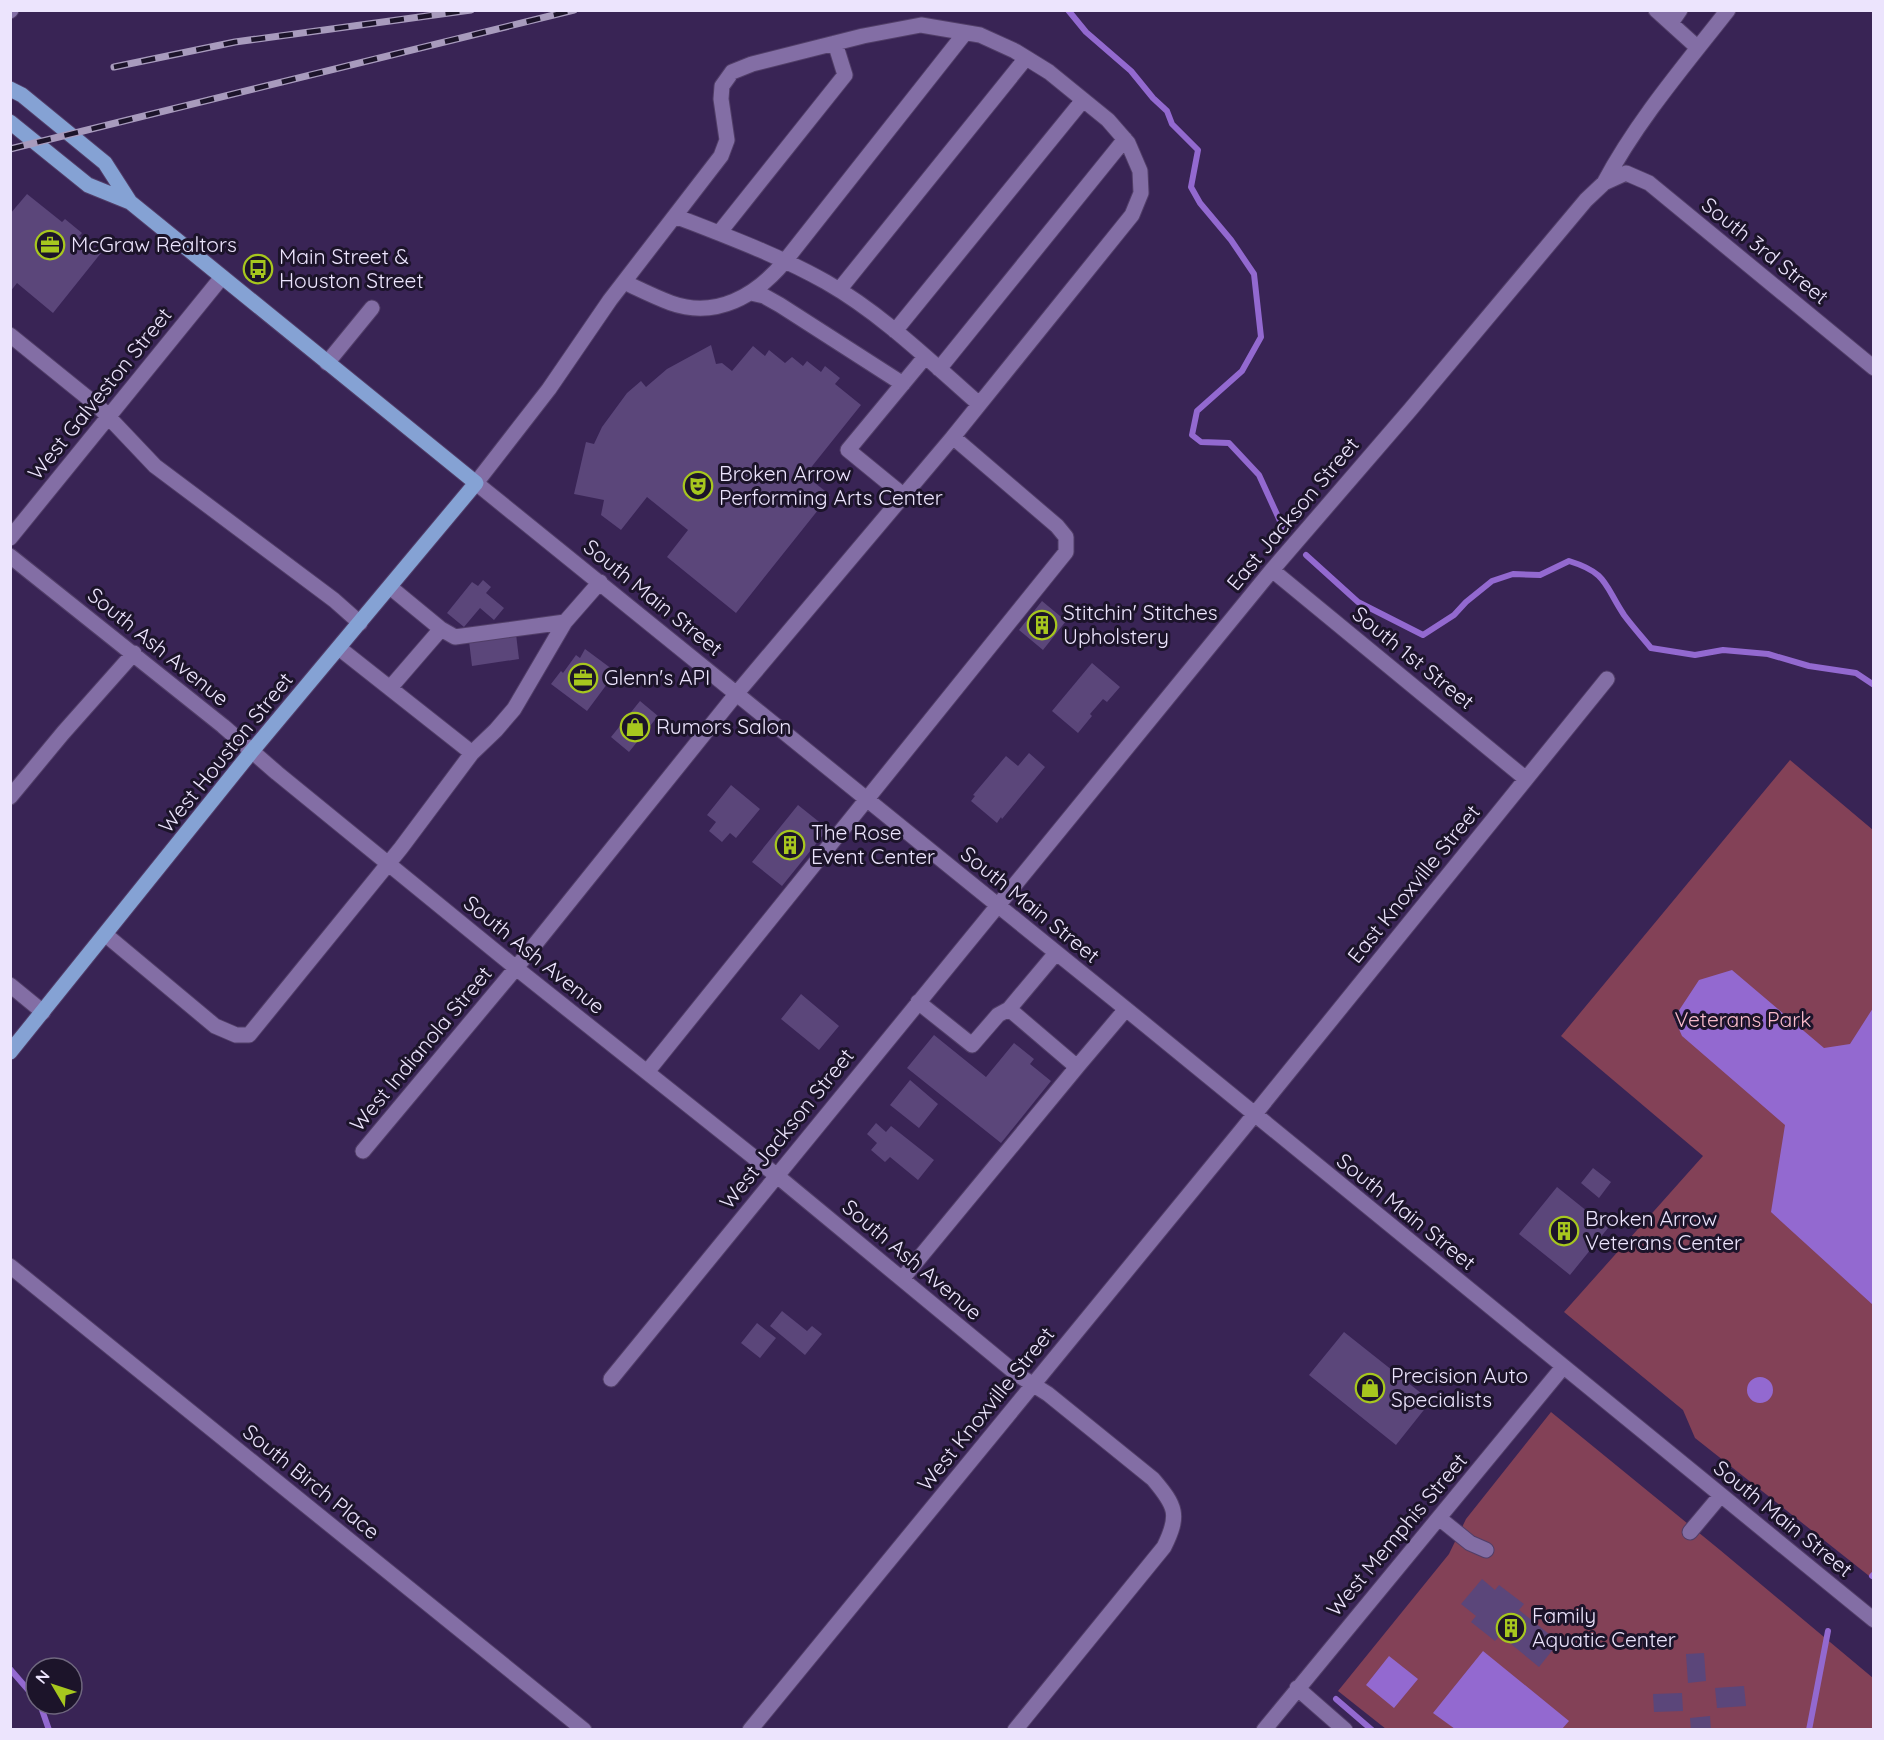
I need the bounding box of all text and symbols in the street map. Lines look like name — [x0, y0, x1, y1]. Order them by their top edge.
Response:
street label: South 3rd Street — [1697, 191, 1834, 309]
office icon: McGraw Realtors — [34, 229, 66, 261]
place label: McGraw Realtors — [71, 231, 237, 257]
place label: Main Street & Houston Street — [279, 243, 424, 293]
bus stop icon: Main Street & Houston Street — [242, 253, 274, 285]
street label: West Galveston Street — [22, 302, 177, 485]
street label: East Jackson Street — [1221, 431, 1364, 595]
place label: Broken Arrow Performing Arts Center — [719, 460, 943, 510]
theatre icon: Broken Arrow Performing Arts Center — [682, 470, 714, 502]
street label: South Main Street — [579, 533, 728, 661]
street label: South Ash Avenue — [83, 581, 234, 711]
place label: Stitchin' Stitches Upholstery — [1063, 599, 1218, 649]
street label: South 1st Street — [1348, 600, 1480, 714]
building icon: Stitchin' Stitches Upholstery — [1026, 609, 1058, 641]
office icon: Glenn's API — [567, 662, 599, 694]
place label: Glenn's API — [604, 664, 710, 690]
street label: West Houston Street — [152, 667, 298, 838]
shop icon: Rumors Salon — [619, 711, 651, 743]
place label: Rumors Salon — [656, 713, 791, 739]
street label: East Knoxville Street — [1341, 799, 1485, 968]
place label: The Rose Event Center — [811, 819, 935, 869]
building icon: The Rose Event Center — [774, 829, 806, 861]
street label: South Main Street — [956, 840, 1105, 968]
street label: South Ash Avenue — [459, 889, 610, 1019]
street label: West Indianola Street — [344, 961, 497, 1136]
park label: Veterans Park — [1675, 1006, 1811, 1032]
street label: West Jackson Street — [713, 1043, 859, 1214]
street label: South Main Street — [1332, 1147, 1481, 1275]
street label: South Ash Avenue — [838, 1193, 988, 1325]
place label: Broken Arrow Veterans Center — [1585, 1205, 1742, 1255]
building icon: Broken Arrow Veterans Center — [1548, 1215, 1580, 1247]
street label: West Knoxville Street — [911, 1321, 1059, 1496]
place label: Precision Auto Specialists — [1391, 1362, 1528, 1412]
shop icon: Precision Auto Specialists — [1354, 1372, 1386, 1404]
street label: South Birch Place — [238, 1418, 385, 1544]
street label: West Memphis Street — [1320, 1447, 1472, 1621]
street label: South Main Street — [1709, 1454, 1858, 1582]
place label: Family Aquatic Center — [1532, 1602, 1676, 1652]
building icon: Family Aquatic Center — [1495, 1612, 1527, 1644]
north arrow — [24, 1656, 84, 1716]
text: N — [31, 1666, 54, 1687]

